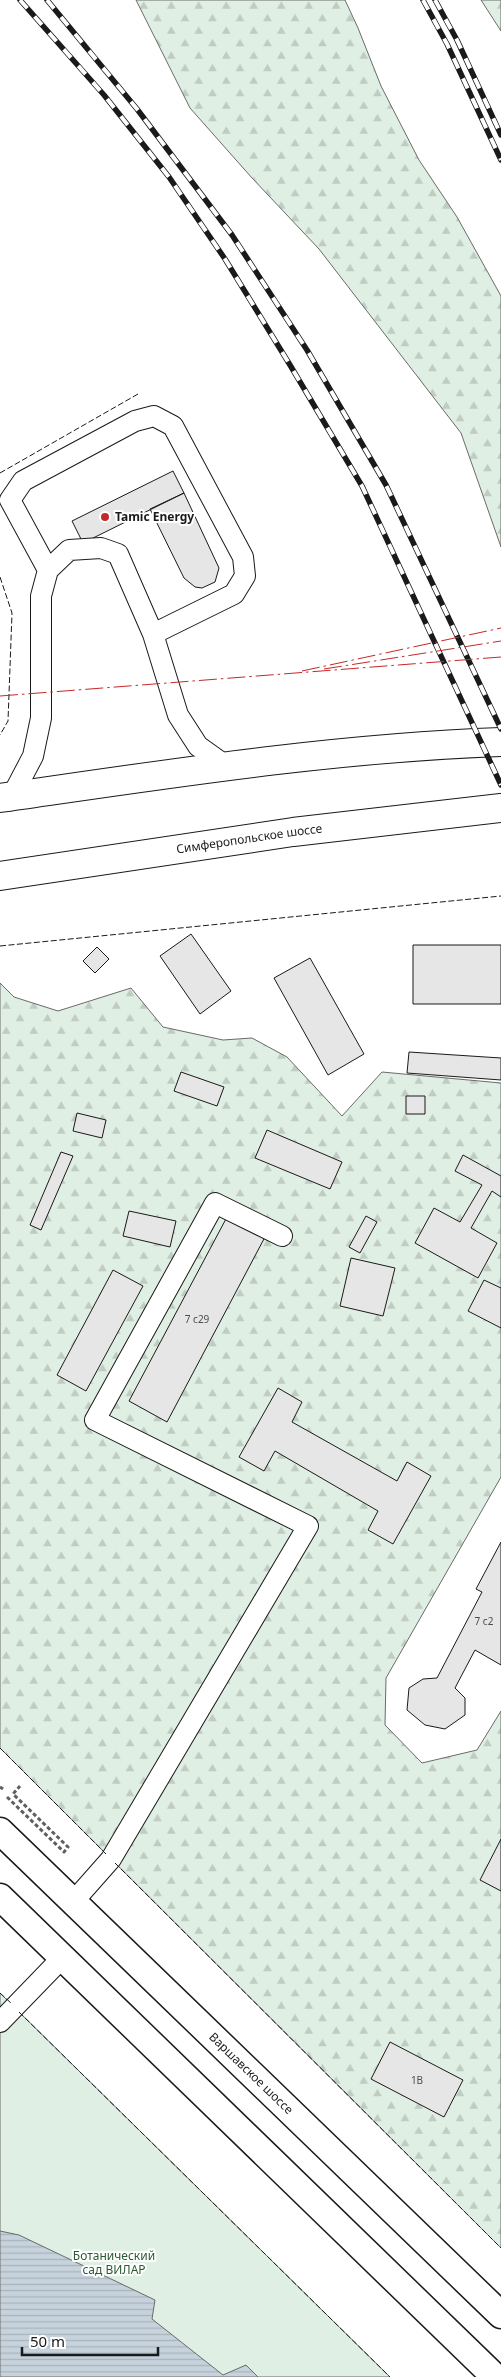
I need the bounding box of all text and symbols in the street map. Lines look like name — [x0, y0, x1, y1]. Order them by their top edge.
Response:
place label: Tamic Energy — [115, 508, 194, 525]
marker: Tamic Energy — [99, 511, 111, 523]
street label: Симферопольское шоссе — [175, 820, 323, 857]
house number: 7 с29 — [185, 1312, 210, 1326]
house number: 7 с2 — [475, 1614, 494, 1628]
street label: Варшавское шоссе — [206, 2028, 297, 2118]
house number: 1В — [411, 2073, 423, 2087]
park label: Ботанический сад ВИЛАР — [73, 2247, 155, 2278]
scale bar — [22, 2324, 159, 2356]
text: 50 m — [30, 2331, 65, 2351]

